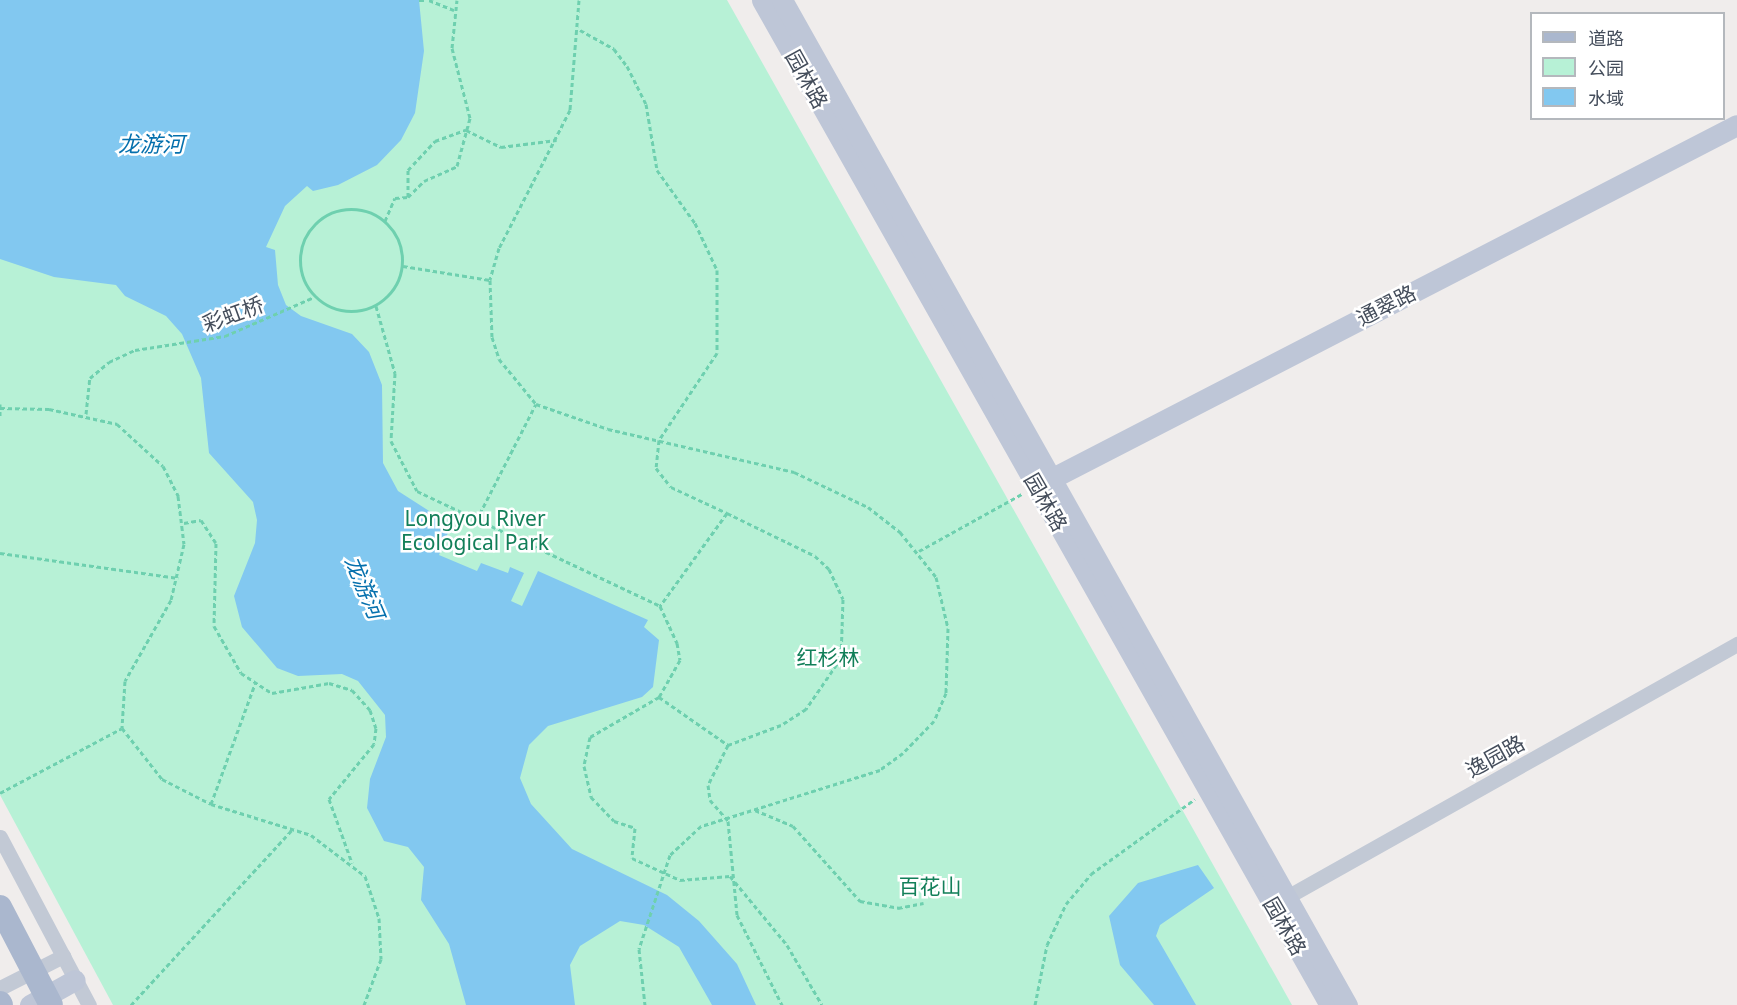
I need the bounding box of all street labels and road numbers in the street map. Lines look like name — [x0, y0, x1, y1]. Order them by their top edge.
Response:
street label: 园林路 — [781, 45, 833, 113]
street label: 通翠路 — [1352, 279, 1420, 331]
street label: 彩虹桥 — [199, 291, 267, 337]
street label: 园林路 — [1019, 468, 1073, 536]
street label: 逸园路 — [1461, 730, 1529, 782]
street label: 园林路 — [1258, 892, 1312, 960]

